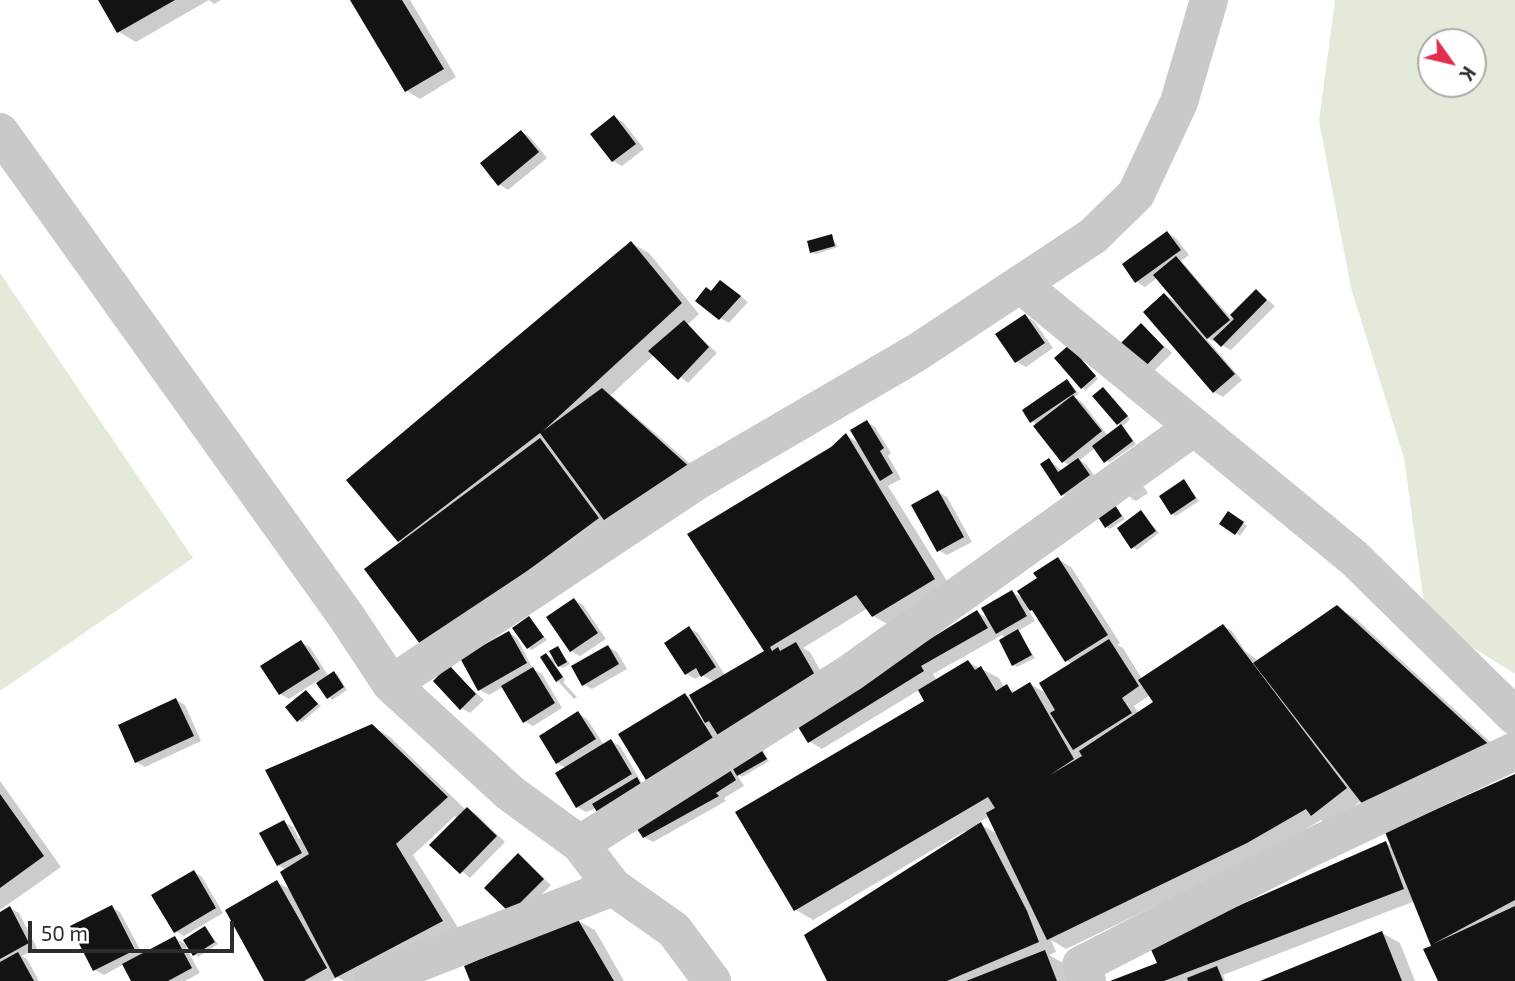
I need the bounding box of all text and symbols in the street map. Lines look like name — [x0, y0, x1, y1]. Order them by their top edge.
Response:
north arrow — [1417, 28, 1487, 98]
text: K — [1455, 62, 1481, 85]
scale bar — [32, 908, 238, 952]
text: 50 m — [41, 920, 88, 945]

